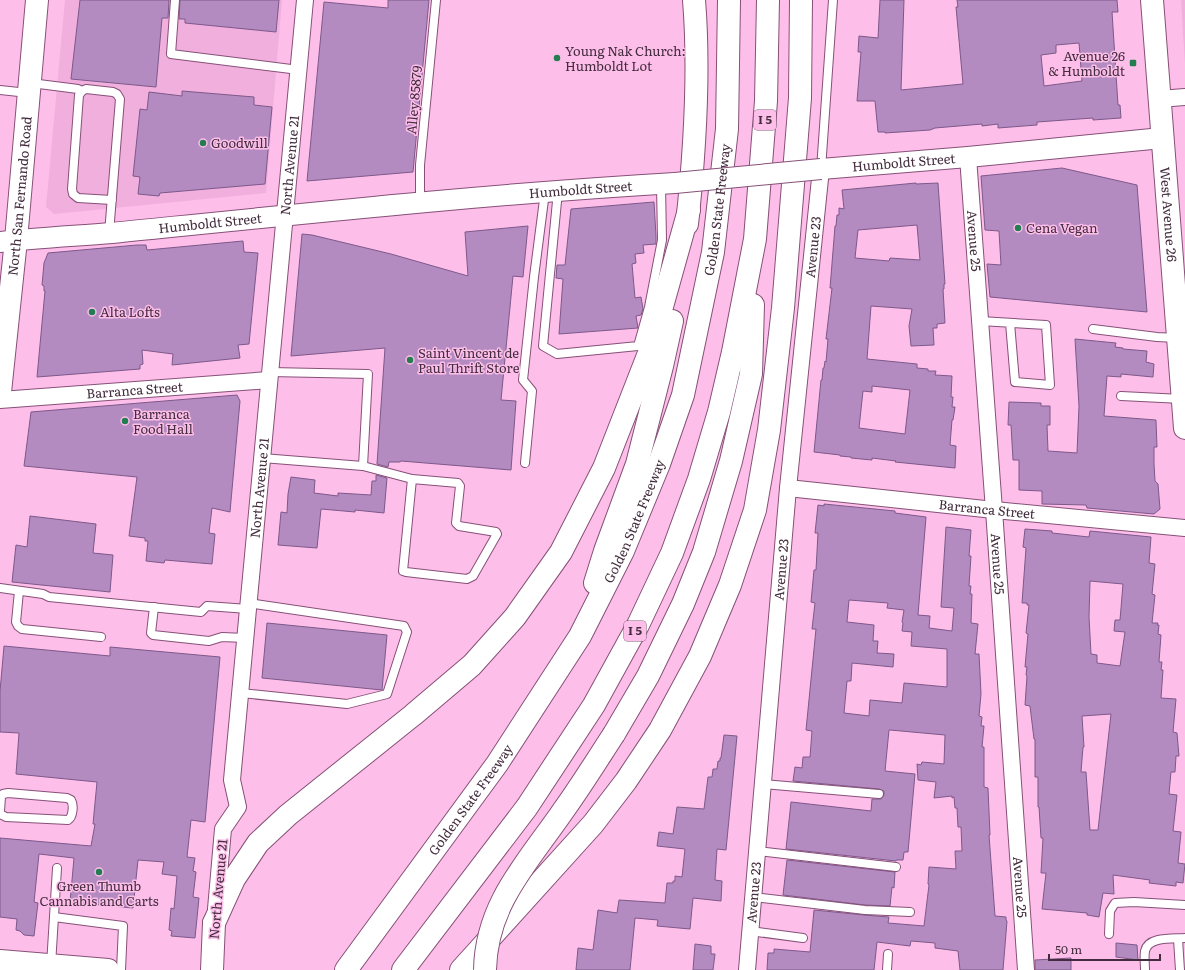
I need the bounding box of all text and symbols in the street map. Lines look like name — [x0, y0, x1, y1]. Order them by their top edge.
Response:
place label: Young Nak Church: Humboldt Lot — [565, 41, 686, 75]
place label: Avenue 26 & Humboldt — [1048, 46, 1126, 80]
marker: Young Nak Church: Humboldt Lot — [552, 53, 562, 63]
marker: Avenue 26 & Humboldt — [1128, 58, 1138, 68]
street label: Alley 85879 — [401, 65, 426, 135]
road number: I 5 — [754, 110, 776, 130]
street label: North Avenue 21 — [275, 114, 303, 216]
street label: North San Fernando Road — [2, 115, 36, 277]
place label: Goodwill — [211, 133, 269, 152]
marker: Goodwill — [198, 138, 208, 148]
street label: Golden State Freeway — [698, 142, 734, 277]
street label: Humboldt Street — [851, 148, 957, 175]
street label: West Avenue 26 — [1156, 166, 1182, 262]
street label: Humboldt Street — [528, 176, 634, 202]
street label: Humboldt Street — [158, 208, 263, 237]
street label: Avenue 25 — [963, 209, 986, 272]
street label: Avenue 23 — [800, 215, 825, 279]
place label: Cena Vegan — [1026, 218, 1098, 237]
marker: Cena Vegan — [1013, 223, 1023, 233]
place label: Alta Lofts — [100, 302, 160, 321]
marker: Alta Lofts — [87, 307, 97, 317]
place label: Saint Vincent de Paul Thrift Store — [418, 343, 520, 377]
marker: Saint Vincent de Paul Thrift Store — [405, 355, 415, 365]
street label: Barranca Street — [86, 376, 184, 403]
place label: Barranca Food Hall — [133, 404, 194, 438]
marker: Barranca Food Hall — [120, 416, 130, 426]
street label: North Avenue 21 — [245, 437, 273, 539]
street label: Golden State Freeway — [598, 456, 669, 586]
street label: Barranca Street — [938, 494, 1037, 523]
street label: Avenue 25 — [987, 533, 1010, 596]
street label: Avenue 23 — [768, 538, 793, 601]
road number: I 5 — [624, 621, 646, 641]
street label: Golden State Freeway — [423, 740, 517, 859]
street label: North Avenue 21 — [204, 838, 231, 940]
street label: Avenue 25 — [1009, 856, 1032, 919]
street label: Avenue 23 — [741, 861, 765, 924]
marker: Green Thumb Cannabis and Carts — [94, 867, 104, 877]
place label: Green Thumb Cannabis and Carts — [39, 876, 159, 910]
scale bar — [1049, 936, 1160, 962]
text: 50 m — [1055, 940, 1082, 958]

